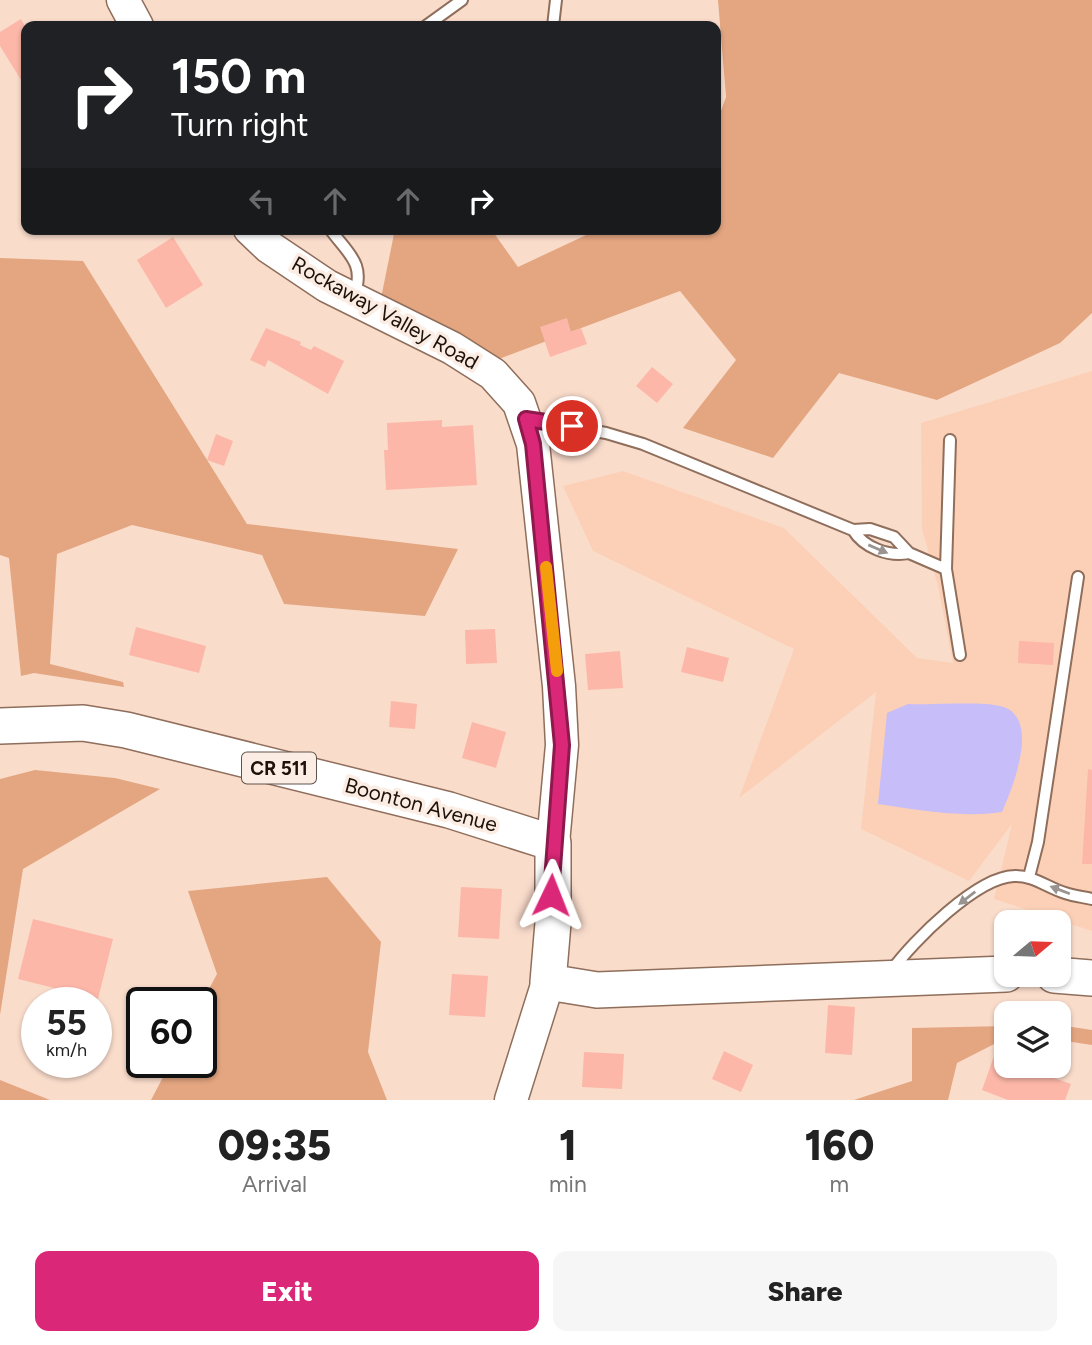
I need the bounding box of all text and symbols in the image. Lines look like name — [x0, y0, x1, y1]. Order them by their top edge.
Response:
text: 150 m — [171, 46, 306, 105]
icon: right — [56, 49, 147, 140]
text: Turn right — [171, 106, 309, 144]
icon: left — [243, 182, 281, 220]
icon: ahead — [316, 182, 354, 220]
icon: ahead — [389, 182, 427, 220]
icon: right — [462, 182, 500, 220]
street label: Rockaway Valley Road — [288, 251, 483, 374]
pin — [542, 396, 602, 456]
icon: arrive — [553, 407, 591, 445]
one-way arrow — [868, 543, 888, 555]
road number: CR 511 — [242, 752, 316, 783]
street label: Boonton Avenue — [342, 772, 500, 837]
position arrow — [514, 858, 588, 932]
one-way arrow — [1049, 884, 1070, 895]
one-way arrow — [959, 891, 977, 906]
north arrow — [994, 910, 1071, 987]
map controls — [994, 910, 1071, 1078]
speed limit sign: 60 — [126, 987, 217, 1078]
button: layers — [994, 1001, 1071, 1078]
text: 55 — [46, 1002, 87, 1044]
text: km/h — [46, 1039, 87, 1061]
text: 09:35 — [218, 1120, 331, 1171]
text: 1 — [559, 1120, 577, 1171]
text: 160 — [804, 1120, 874, 1171]
text: Arrival — [242, 1170, 307, 1198]
text: min — [549, 1170, 587, 1198]
text: m — [830, 1170, 849, 1198]
button: Exit — [35, 1251, 539, 1331]
button: Share — [553, 1251, 1057, 1331]

